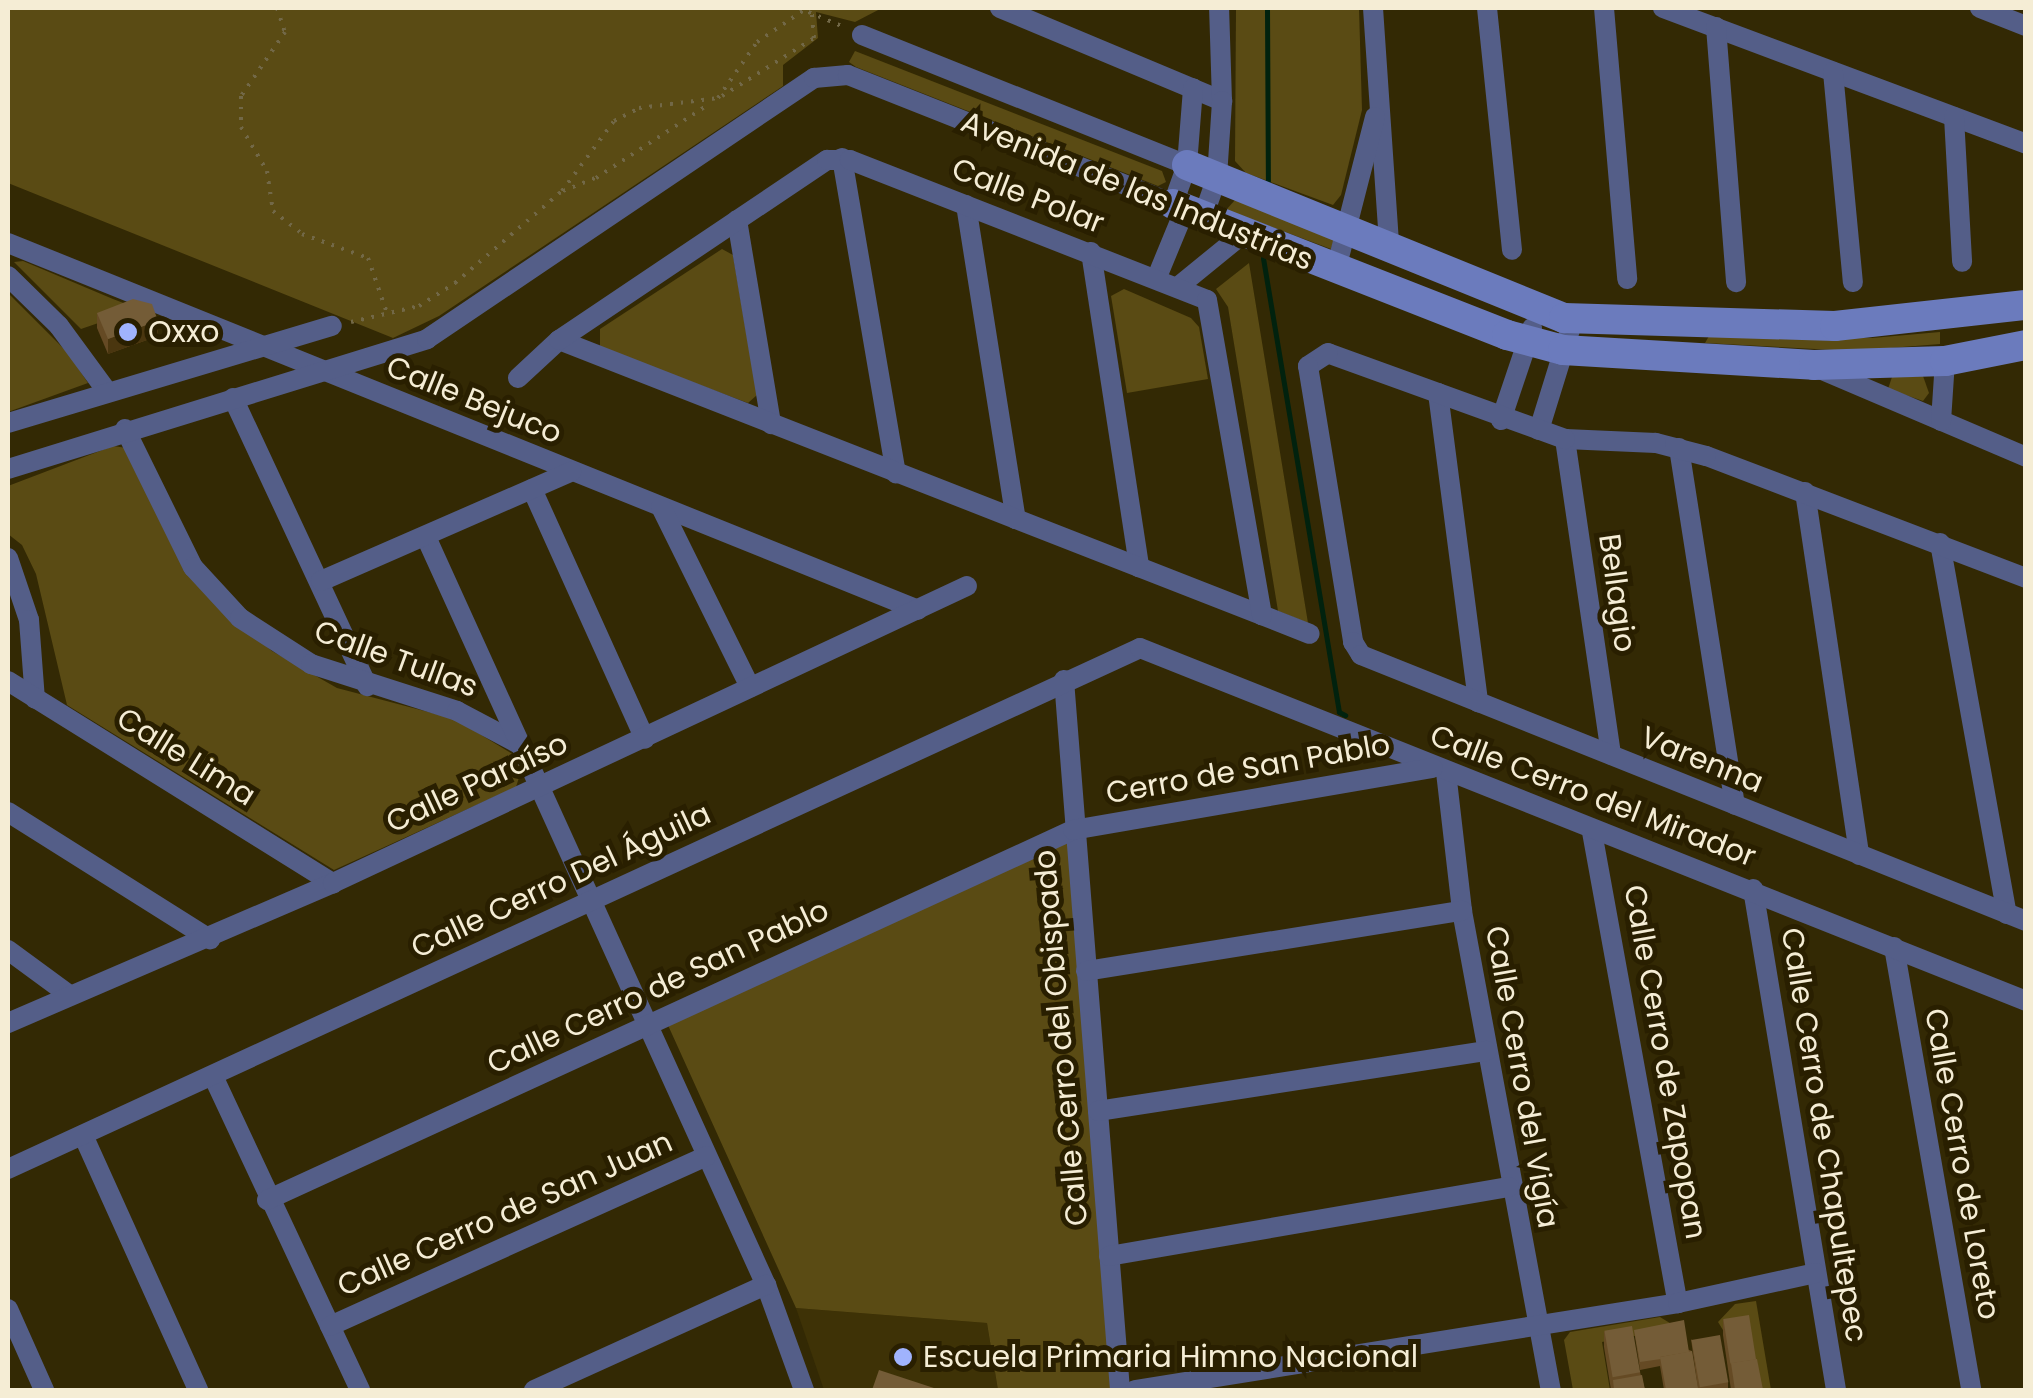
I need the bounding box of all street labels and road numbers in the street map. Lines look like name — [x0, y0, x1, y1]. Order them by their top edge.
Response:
street label: Avenida de las Industrias — [956, 104, 1318, 278]
street label: Calle Polar — [947, 150, 1109, 242]
street label: Calle Bejuco — [381, 349, 567, 451]
street label: Bellagio — [1591, 532, 1643, 654]
street label: Calle Tullas — [310, 613, 482, 705]
street label: Calle Lima — [110, 700, 262, 814]
street label: Calle Cerro del Mirador — [1425, 717, 1761, 875]
street label: Varenna — [1635, 719, 1769, 801]
street label: Calle Paraíso — [380, 725, 574, 841]
street label: Cerro de San Pablo — [1103, 726, 1393, 812]
street label: Calle Cerro Del Águila — [406, 796, 716, 966]
street label: Calle Cerro del Obispado — [1027, 848, 1095, 1228]
street label: Calle Cerro de Zapopan — [1616, 882, 1714, 1242]
street label: Calle Cerro de San Pablo — [482, 892, 834, 1082]
street label: Calle Cerro del Vigía — [1478, 923, 1566, 1231]
street label: Calle Cerro de Chapultepec — [1773, 925, 1875, 1345]
street label: Calle Cerro de Loreto — [1917, 1006, 2007, 1322]
street label: Calle Cerro de San Juan — [332, 1124, 678, 1304]

